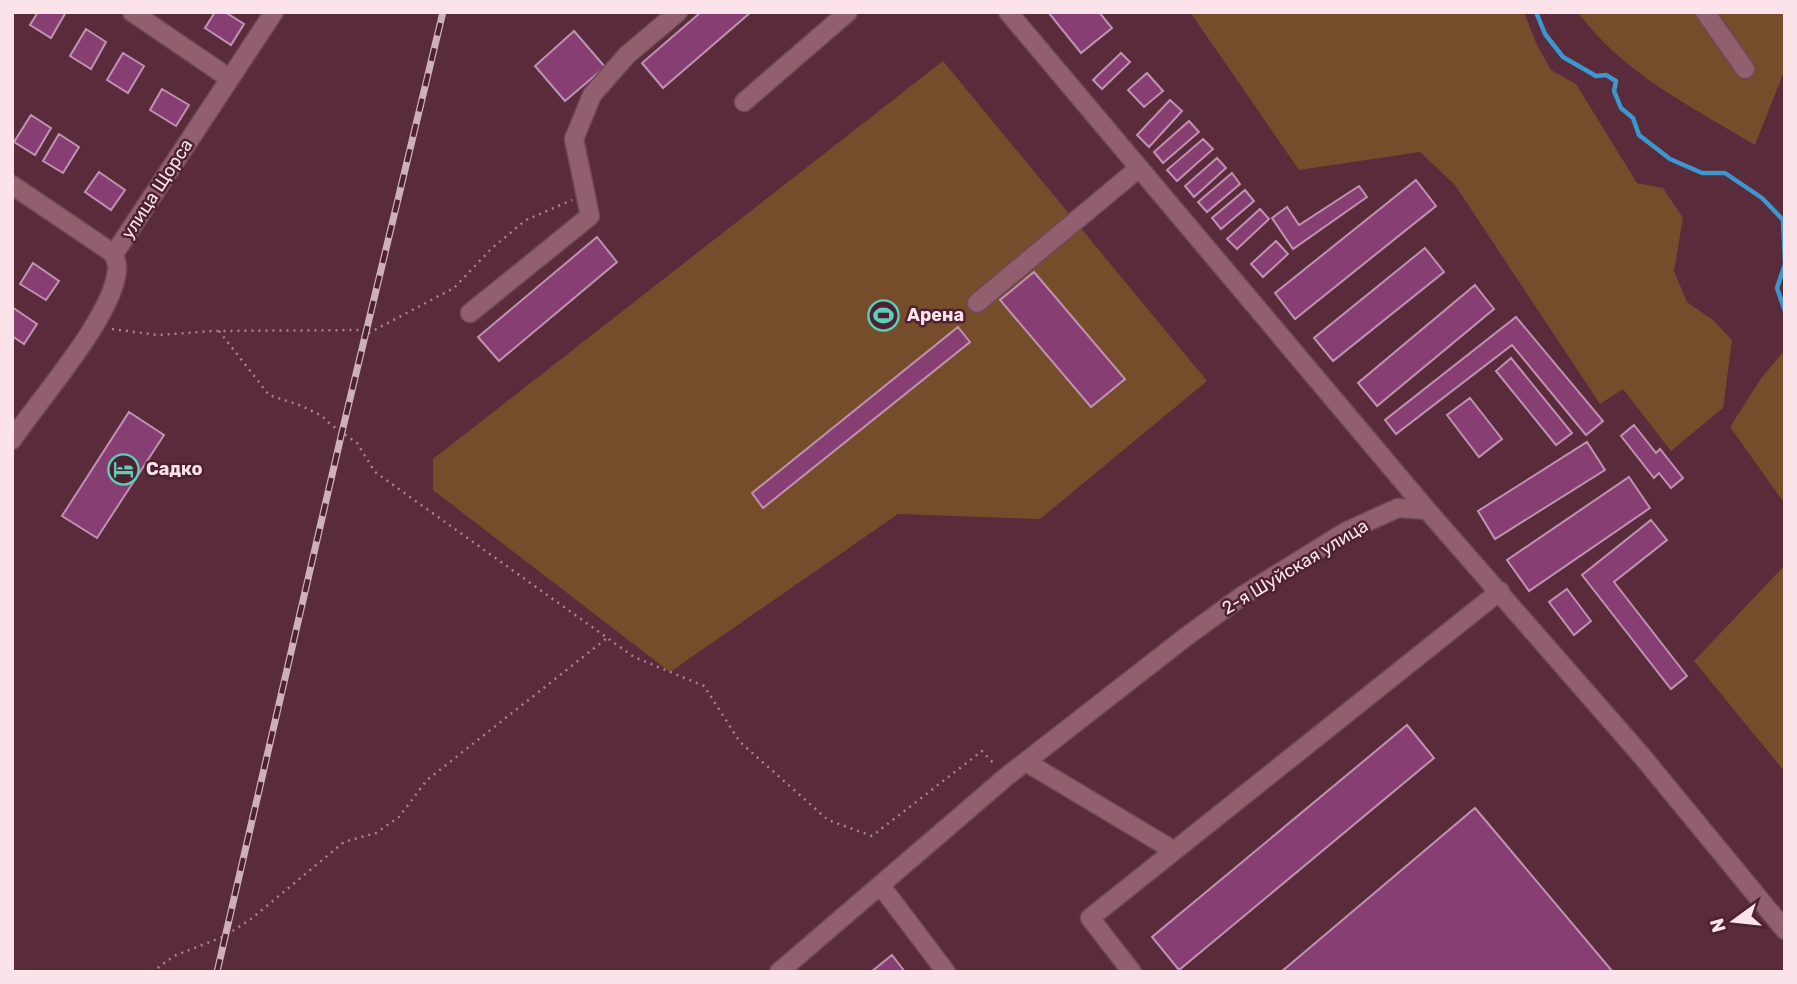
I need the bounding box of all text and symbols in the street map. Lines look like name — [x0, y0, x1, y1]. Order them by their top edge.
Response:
street label: улица Щорса — [117, 135, 197, 243]
sports icon: Арена — [867, 298, 901, 332]
place label: Арена — [907, 304, 964, 326]
hotel icon: Садко — [106, 452, 140, 486]
place label: Садко — [146, 458, 203, 480]
street label: 2-я Шуйская улица — [1218, 515, 1372, 619]
north arrow — [1699, 886, 1769, 956]
text: N — [1705, 916, 1731, 935]

